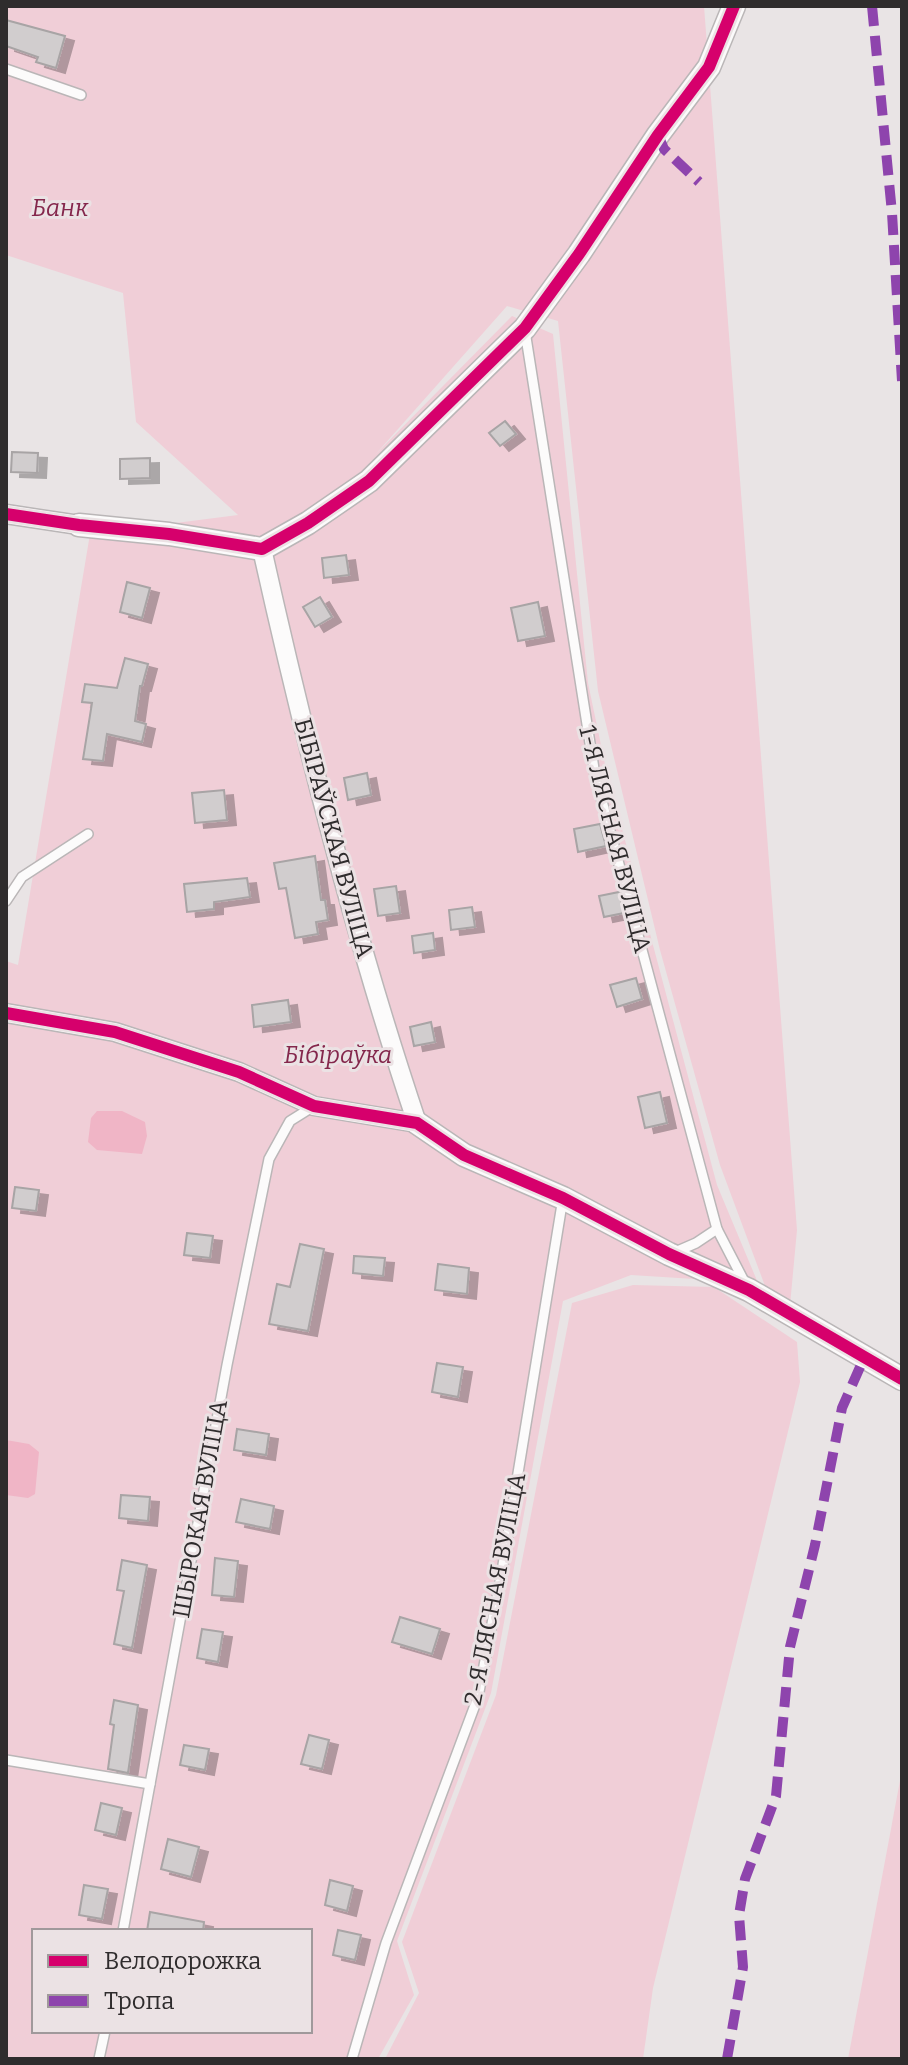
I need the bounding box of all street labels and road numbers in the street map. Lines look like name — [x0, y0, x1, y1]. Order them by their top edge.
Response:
street label: БІБІРАЎСКАЯ ВУЛІЦА — [288, 715, 380, 961]
street label: 1-Я ЛЯСНАЯ ВУЛІЦА — [573, 723, 657, 955]
street label: ШЫРОКАЯ ВУЛІЦА — [167, 1398, 233, 1620]
street label: 2-Я ЛЯСНАЯ ВУЛІЦА — [459, 1470, 531, 1708]

